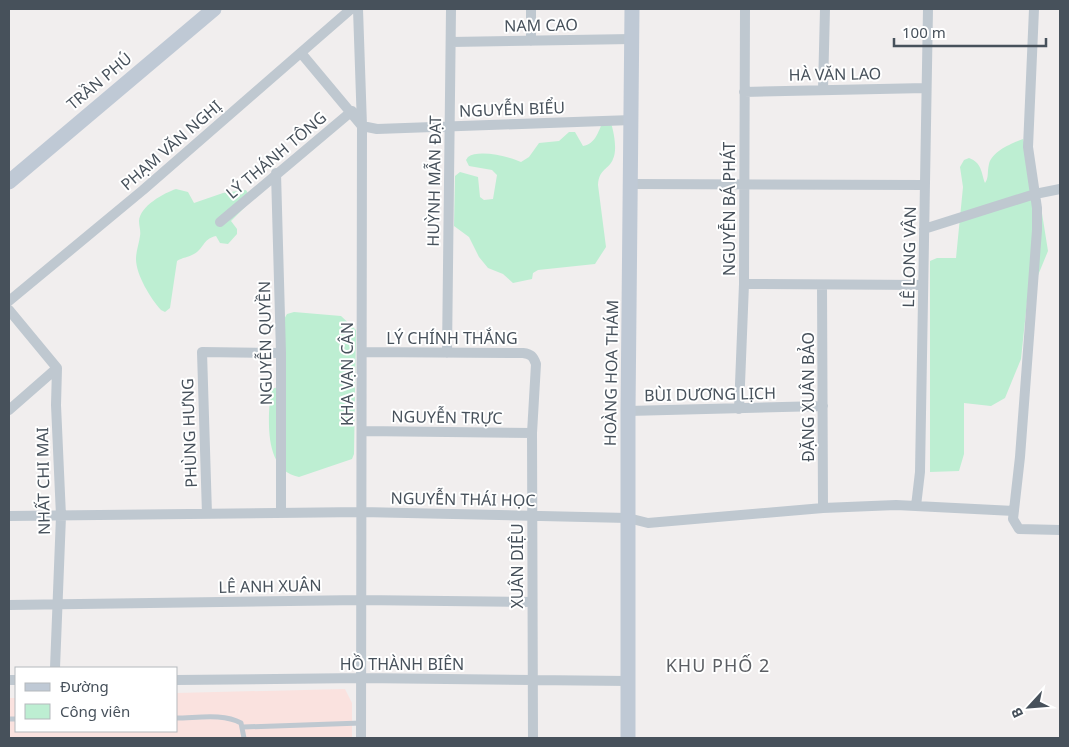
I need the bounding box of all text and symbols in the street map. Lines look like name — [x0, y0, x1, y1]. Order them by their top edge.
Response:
street label: NAM CAO — [504, 13, 578, 37]
scale bar — [894, 15, 1046, 47]
text: 100 m — [902, 22, 946, 42]
street label: TRẦN PHÚ — [62, 47, 136, 115]
street label: HÀ VĂN LAO — [789, 62, 881, 86]
street label: PHẠM VĂN NGHỊ — [116, 95, 226, 195]
street label: NGUYỄN BIỂU — [459, 96, 565, 122]
street label: LÝ THÁNH TÔNG — [221, 106, 331, 204]
street label: HUỲNH MẪN ĐẠT — [422, 115, 446, 247]
street label: NGUYỄN BÁ PHÁT — [718, 142, 740, 276]
street label: LÊ LONG VÂN — [897, 206, 921, 308]
street label: NGUYỄN QUYỀN — [253, 281, 277, 405]
street label: HOÀNG HOA THÁM — [599, 300, 623, 446]
street label: KHA VẠN CÂN — [336, 322, 358, 426]
street label: LÝ CHÍNH THẮNG — [386, 327, 518, 349]
street label: ĐẶNG XUÂN BẢO — [797, 332, 819, 462]
street label: PHÙNG HƯNG — [176, 378, 202, 488]
street label: BÙI DƯƠNG LỊCH — [644, 382, 776, 406]
street label: NGUYỄN TRỰC — [391, 405, 503, 429]
street label: NHẤT CHI MAI — [31, 427, 55, 535]
street label: NGUYỄN THÁI HỌC — [390, 487, 536, 511]
street label: XUÂN DIỆU — [506, 523, 528, 609]
street label: LÊ ANH XUÂN — [218, 574, 322, 598]
street label: HỒ THÀNH BIÊN — [340, 653, 464, 675]
district label: KHU PHỐ 2 — [666, 653, 770, 677]
legend — [15, 667, 178, 732]
text: Đường — [60, 676, 109, 696]
north arrow — [1004, 682, 1054, 732]
text: Công viên — [60, 701, 130, 721]
text: B — [1006, 705, 1027, 721]

